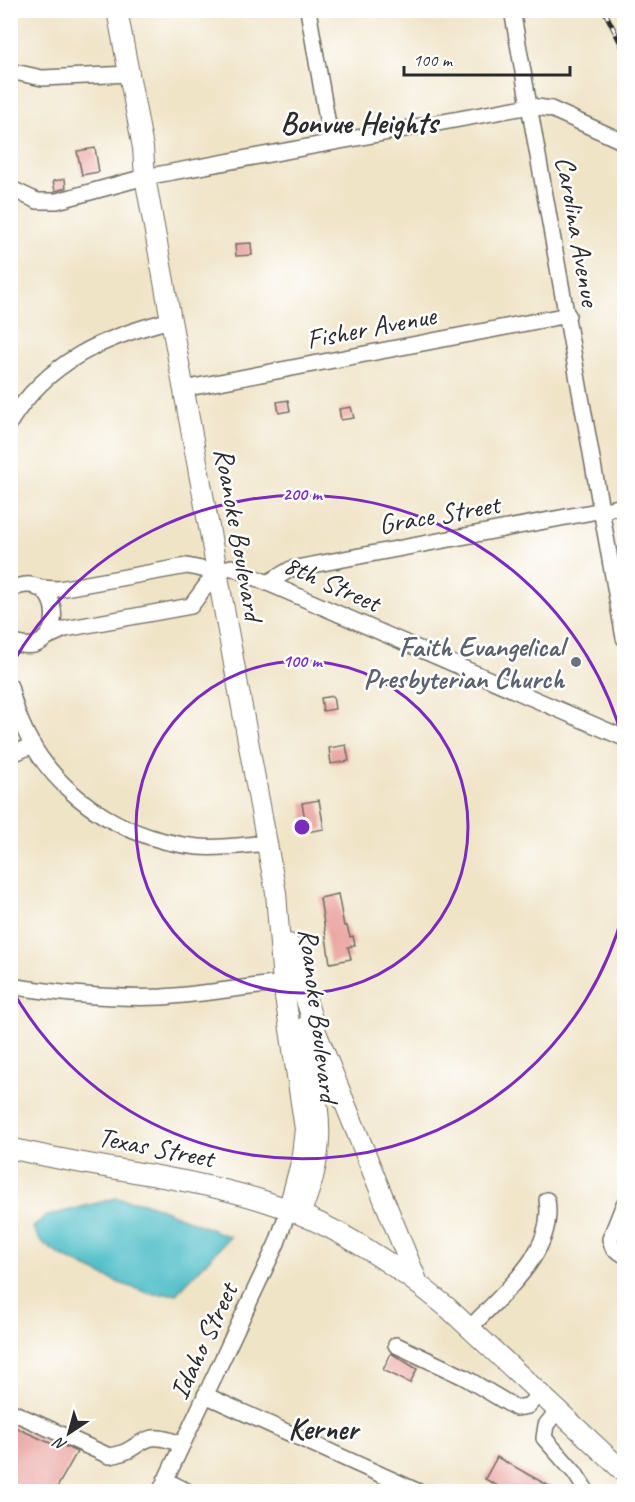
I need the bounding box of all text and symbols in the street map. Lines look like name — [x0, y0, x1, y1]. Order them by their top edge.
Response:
scale bar — [404, 39, 570, 77]
text: 100 m — [413, 49, 454, 71]
district label: Bonvue Heights — [281, 104, 441, 142]
street label: Carolina Avenue — [548, 153, 609, 310]
street label: Fisher Avenue — [303, 297, 440, 357]
street label: Roanoke Boulevard — [207, 445, 272, 627]
text: 200 m — [283, 483, 323, 505]
street label: Grace Street — [376, 486, 505, 542]
street label: 8th Street — [278, 546, 388, 621]
place label: Faith Evangelical Presbyterian Church — [363, 629, 569, 696]
text: 100 m — [283, 650, 323, 672]
marker: Faith Evangelical Presbyterian Church — [569, 655, 583, 669]
centre of rings — [292, 817, 312, 837]
street label: Roanoke Boulevard — [291, 926, 347, 1108]
street label: Texas Street — [95, 1119, 219, 1176]
street label: Idaho Street — [161, 1275, 246, 1405]
north arrow — [39, 1403, 99, 1463]
district label: Kerner — [288, 1410, 361, 1448]
text: N — [48, 1432, 71, 1455]

